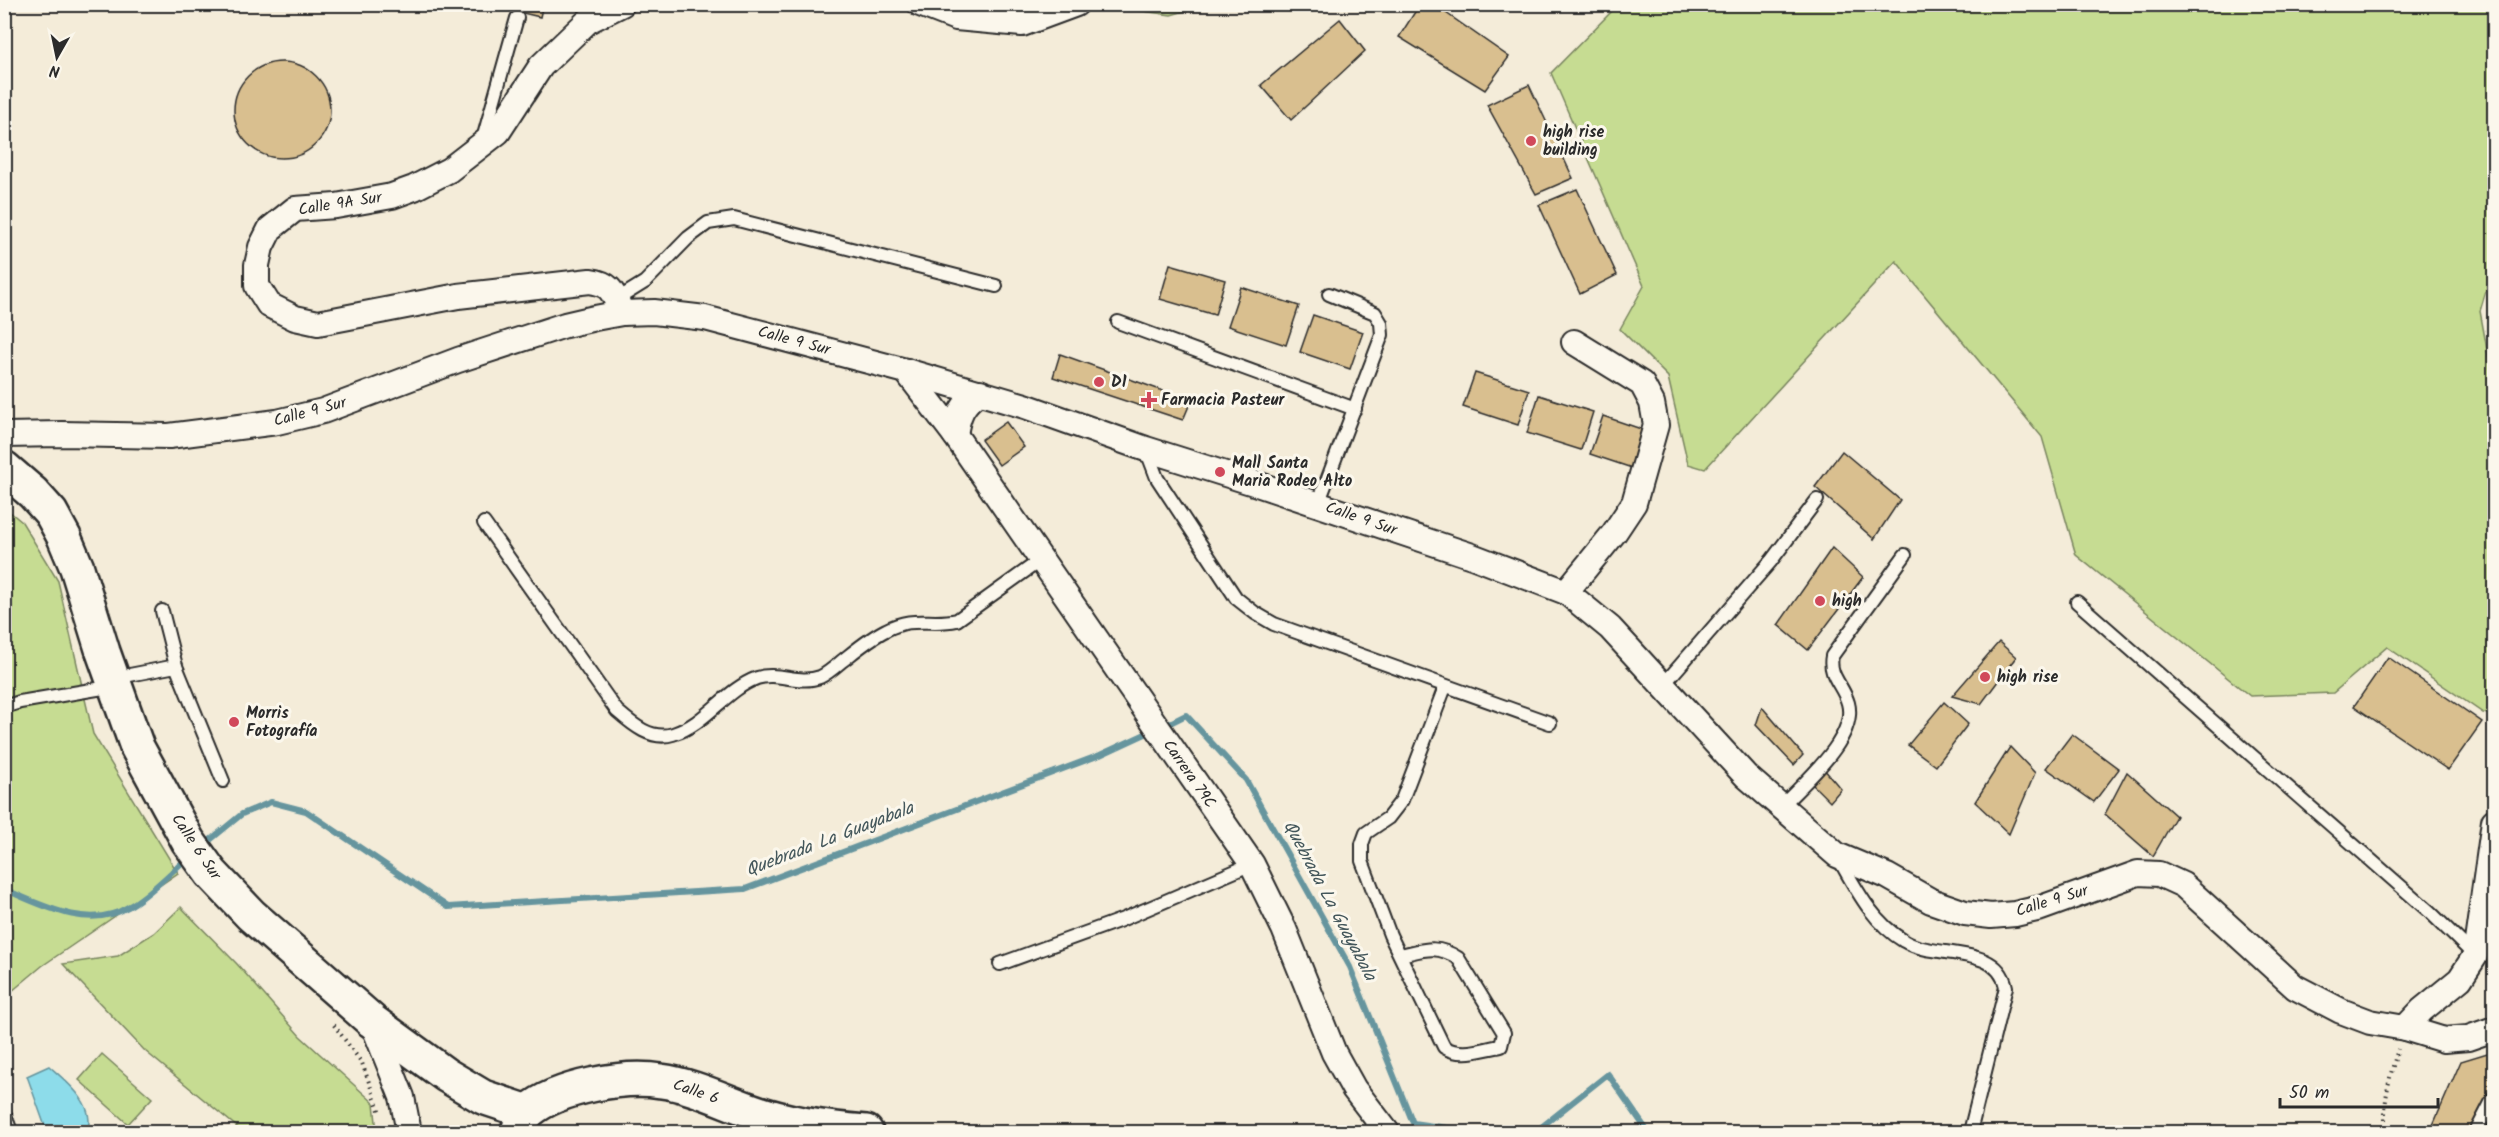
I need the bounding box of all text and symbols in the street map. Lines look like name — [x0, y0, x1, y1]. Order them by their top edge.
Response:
north arrow — [27, 27, 87, 87]
text: N — [48, 57, 62, 83]
place label: high rise building — [1543, 120, 1604, 163]
marker: high rise building — [1524, 134, 1538, 148]
street label: Calle 9A Sur — [297, 185, 385, 223]
street label: Calle 9 Sur — [755, 319, 835, 363]
place label: D1 — [1111, 370, 1127, 395]
marker: D1 — [1092, 375, 1106, 389]
place label: Farmacia Pasteur — [1161, 388, 1285, 413]
street label: Calle 9 Sur — [271, 390, 351, 434]
marker: Farmacia Pasteur — [1142, 393, 1156, 407]
place label: Mall Santa Maria Rodeo Alto — [1232, 451, 1352, 494]
marker: Mall Santa Maria Rodeo Alto — [1213, 465, 1227, 479]
street label: Calle 9 Sur — [1322, 495, 1402, 543]
place label: high — [1832, 589, 1862, 614]
marker: high — [1813, 594, 1827, 608]
place label: high rise — [1997, 665, 2058, 690]
marker: high rise — [1978, 670, 1992, 684]
place label: Morris Fotografía — [246, 701, 317, 744]
marker: Morris Fotografía — [227, 715, 241, 729]
street label: Carrera 79C — [1156, 735, 1222, 813]
water label: Quebrada La Guayabala — [742, 794, 920, 885]
street label: Calle 6 Sur — [165, 809, 228, 887]
water label: Quebrada La Guayabala — [1274, 816, 1384, 988]
street label: Calle 9 Sur — [2013, 878, 2093, 924]
scale bar — [2280, 1071, 2438, 1109]
street label: Calle 6 — [669, 1072, 723, 1112]
text: 50 m — [2289, 1079, 2329, 1108]

